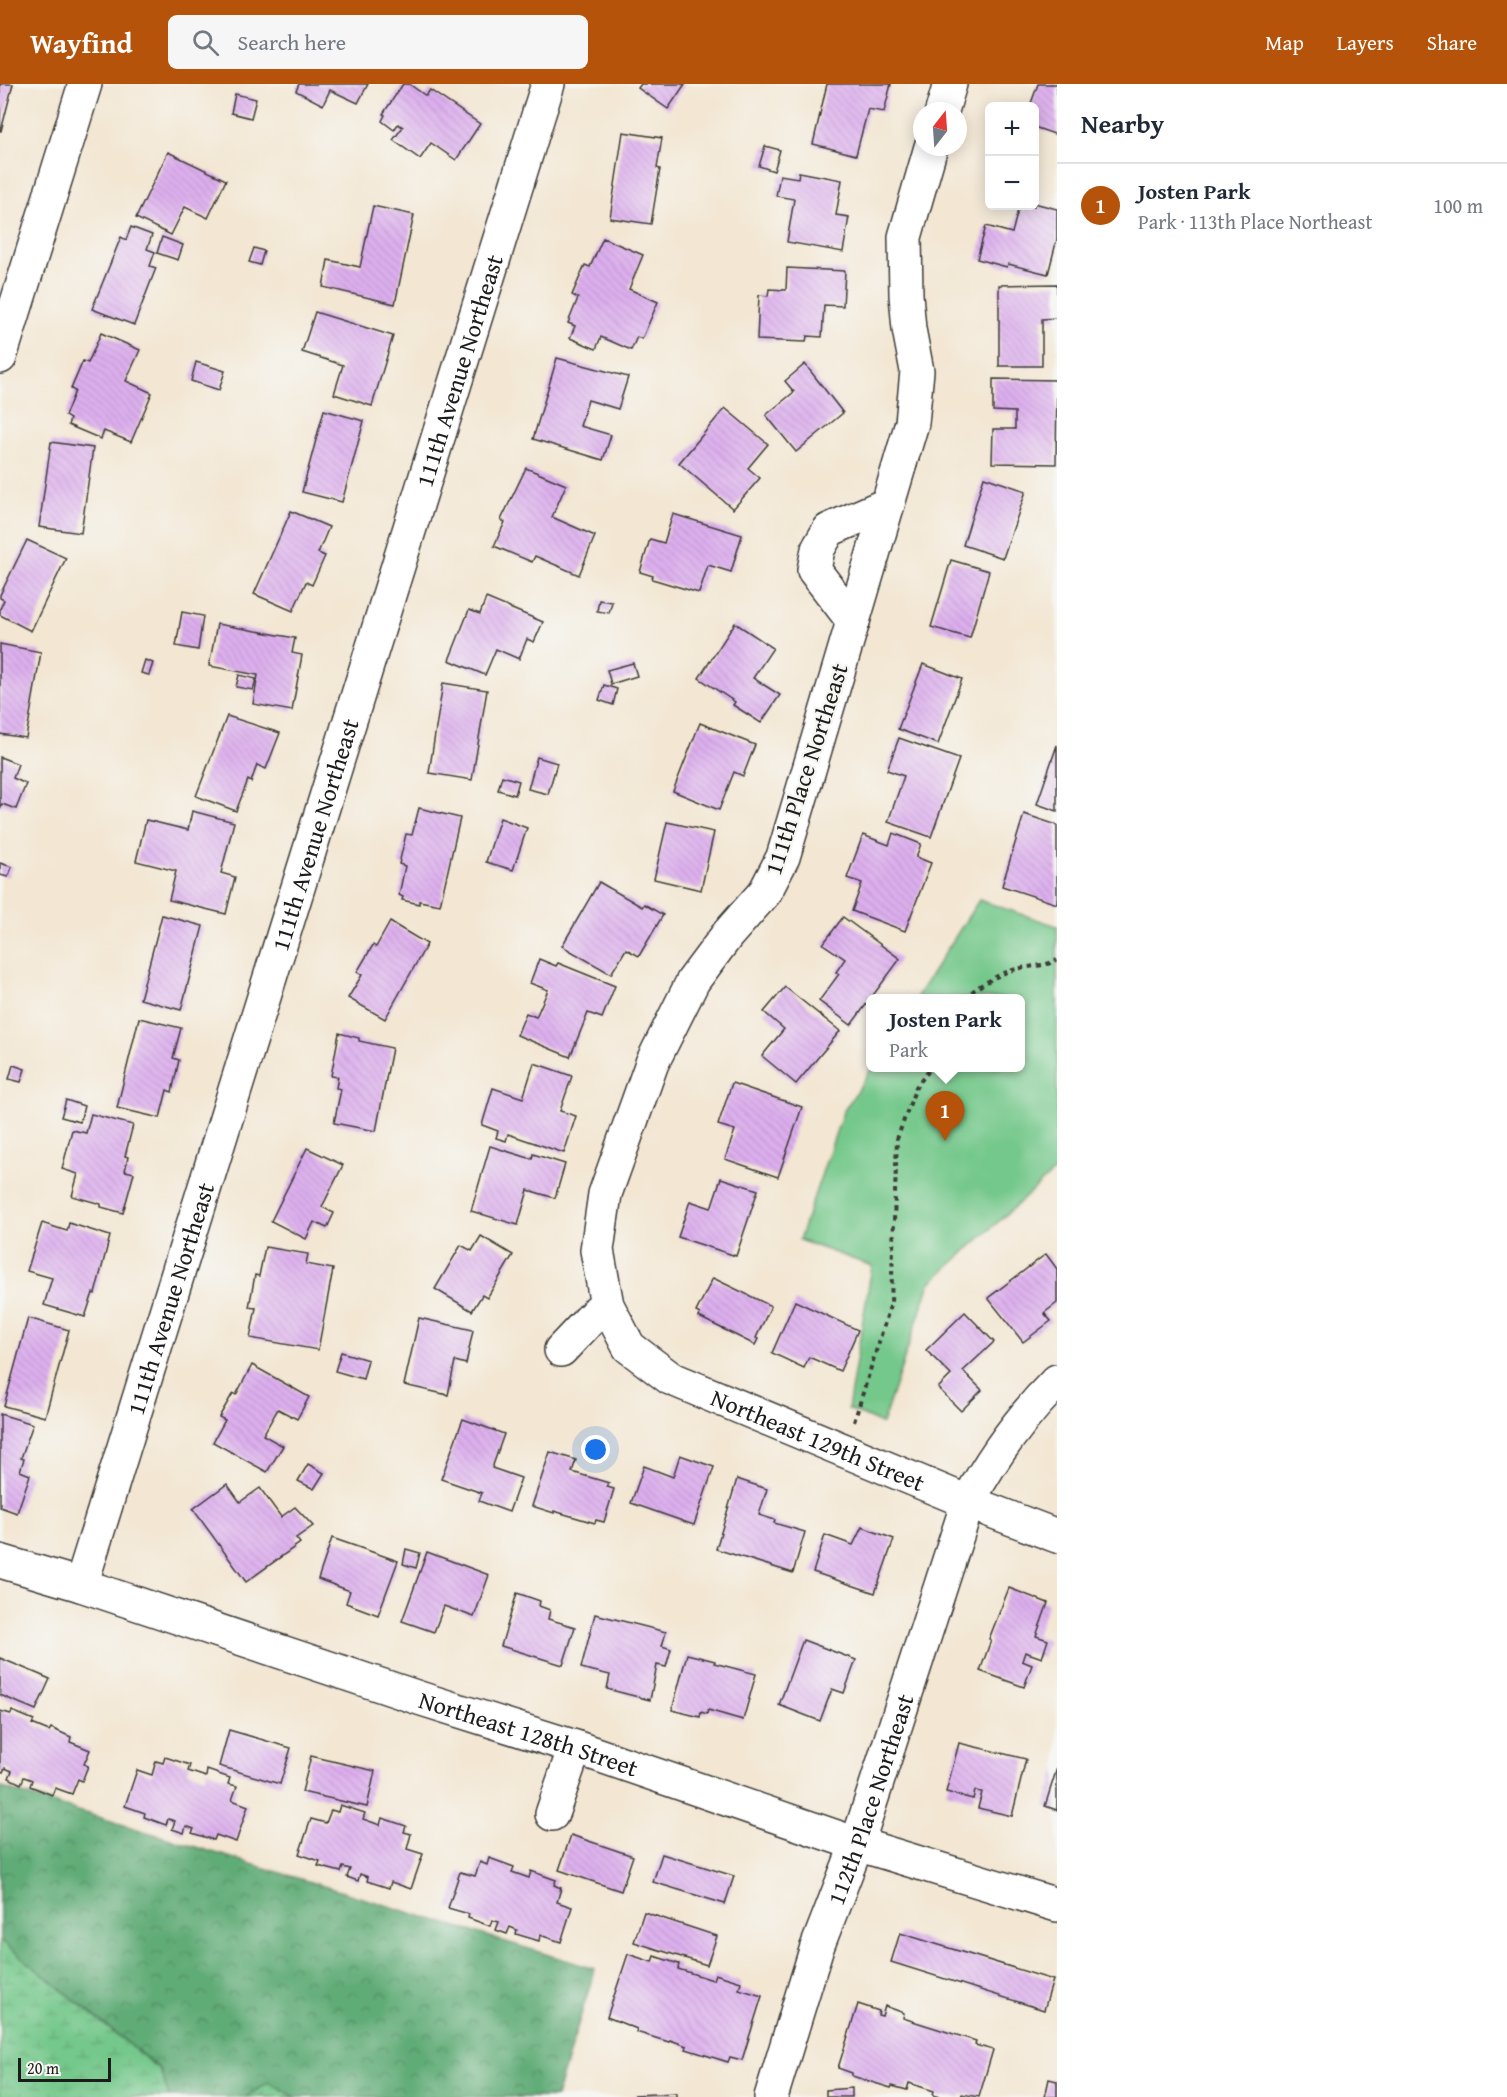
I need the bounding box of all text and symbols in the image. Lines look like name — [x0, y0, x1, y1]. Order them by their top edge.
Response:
search box — [168, 15, 588, 69]
text: Wayfind — [30, 22, 132, 63]
icon: search — [189, 26, 222, 59]
text: Search here — [237, 26, 346, 58]
text: Map — [1265, 27, 1304, 58]
text: Layers — [1337, 27, 1394, 58]
text: Share — [1427, 27, 1477, 58]
north arrow — [913, 102, 967, 156]
map controls — [985, 102, 1039, 210]
button: + — [985, 102, 1039, 156]
text: Nearby — [1081, 104, 1164, 143]
button: − — [985, 156, 1039, 210]
text: Josten Park — [1138, 175, 1250, 207]
text: 1 — [1095, 191, 1106, 220]
text: 100 m — [1433, 191, 1483, 220]
text: Park · 113th Place Northeast — [1138, 207, 1372, 236]
street label: 111th Avenue Northeast — [406, 249, 512, 491]
street label: 111th Place Northeast — [755, 658, 857, 879]
street label: 111th Avenue Northeast — [262, 714, 367, 955]
popup — [866, 994, 1025, 1072]
text: Josten Park — [889, 1003, 1002, 1035]
text: Park — [889, 1035, 928, 1064]
pin: 1 — [926, 1092, 964, 1141]
street label: 111th Avenue Northeast — [118, 1178, 223, 1419]
street label: Northeast 129th Street — [706, 1380, 931, 1500]
your location — [581, 1435, 610, 1464]
street label: Northeast 128th Street — [415, 1682, 643, 1785]
street label: 112th Place Northeast — [818, 1689, 922, 1910]
scale bar — [18, 2055, 111, 2082]
text: 20 m — [27, 2056, 59, 2080]

